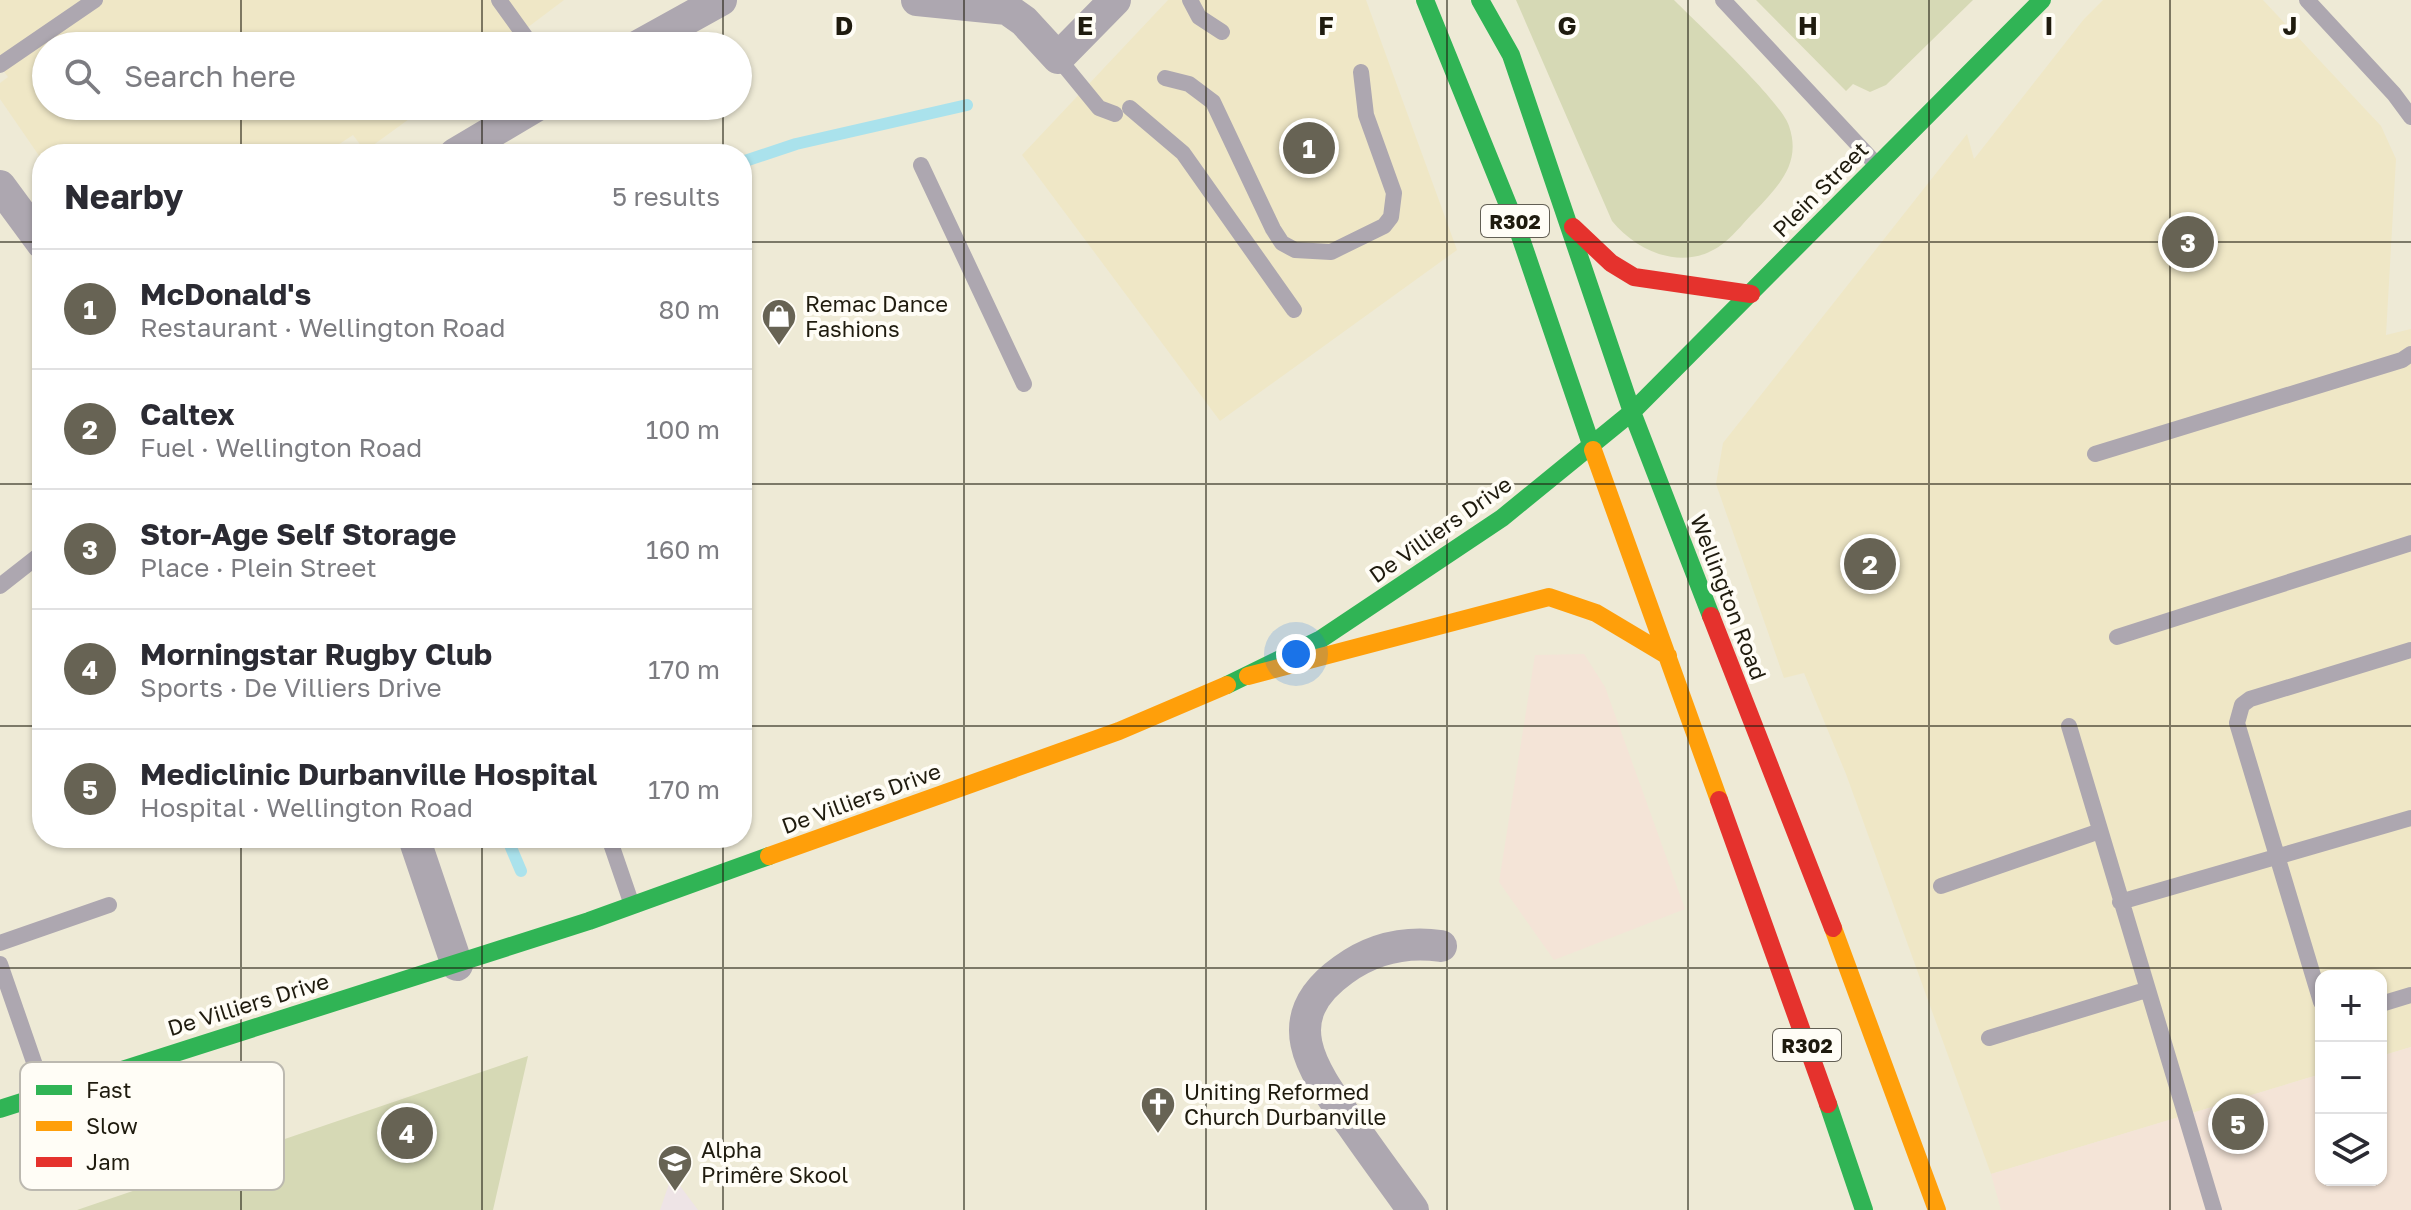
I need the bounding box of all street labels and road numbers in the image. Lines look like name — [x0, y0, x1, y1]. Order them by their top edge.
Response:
street label: Plein Street — [1767, 136, 1873, 242]
road number: R302 — [1481, 205, 1549, 237]
street label: De Villiers Drive — [1364, 470, 1516, 588]
street label: Wellington Road — [1685, 510, 1773, 684]
street label: De Villiers Drive — [778, 757, 944, 839]
street label: De Villiers Drive — [164, 967, 332, 1041]
road number: R302 — [1773, 1029, 1841, 1061]

